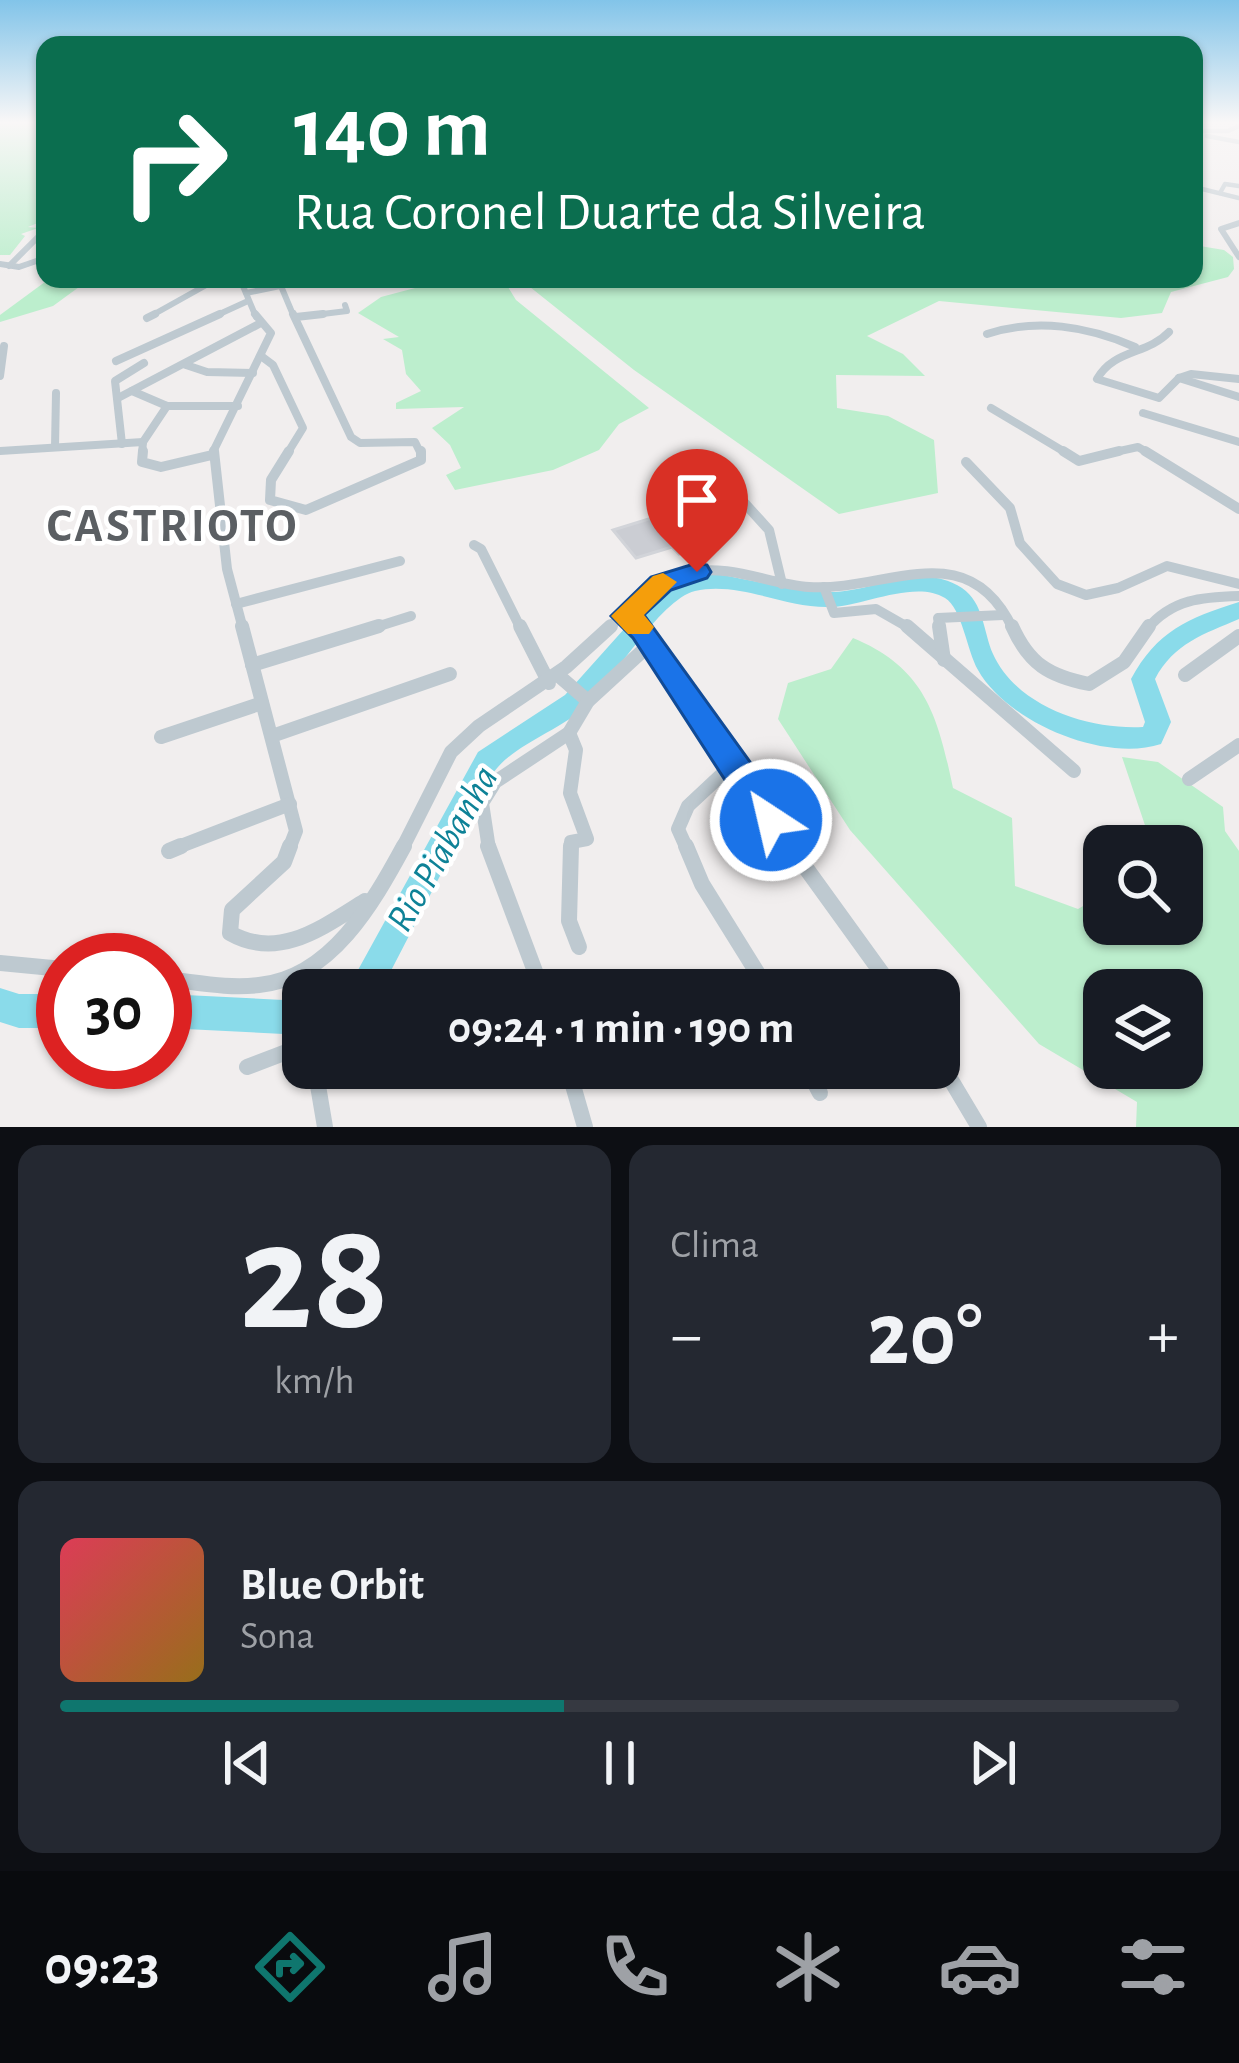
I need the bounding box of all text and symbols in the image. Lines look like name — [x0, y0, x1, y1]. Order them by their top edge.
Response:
icon: right — [96, 84, 252, 240]
text: 140 m — [294, 88, 491, 172]
text: Rua Coronel Duarte da Silveira — [294, 186, 926, 240]
pin — [646, 449, 748, 572]
icon: arrive — [664, 467, 730, 533]
district label: CASTRIOTO — [47, 503, 299, 551]
position arrow — [708, 757, 834, 883]
water label: Rio Piabanha — [380, 760, 506, 938]
map controls — [1083, 825, 1203, 1089]
button: search — [1083, 825, 1203, 945]
speed limit sign: 30 — [36, 933, 192, 1089]
button: layers — [1083, 969, 1203, 1089]
text: 09:24 · 1 min · 190 m — [448, 1006, 794, 1051]
text: 28 — [239, 1202, 389, 1358]
text: Clima — [671, 1226, 759, 1265]
text: 20° — [867, 1291, 983, 1381]
text: − — [671, 1303, 702, 1369]
text: + — [1147, 1303, 1179, 1369]
text: km/h — [274, 1362, 354, 1401]
text: Blue Orbit — [240, 1563, 424, 1608]
text: Sona — [240, 1617, 315, 1656]
icon: previous — [214, 1730, 280, 1796]
icon: pause — [587, 1730, 653, 1796]
icon: next — [960, 1730, 1026, 1796]
icon: directions — [248, 1925, 332, 2009]
icon: music — [421, 1925, 505, 2009]
icon: phone — [593, 1925, 677, 2009]
icon: climate — [766, 1925, 850, 2009]
icon: car — [938, 1925, 1022, 2009]
icon: filters — [1111, 1925, 1195, 2009]
text: 09:23 — [44, 1940, 160, 1994]

